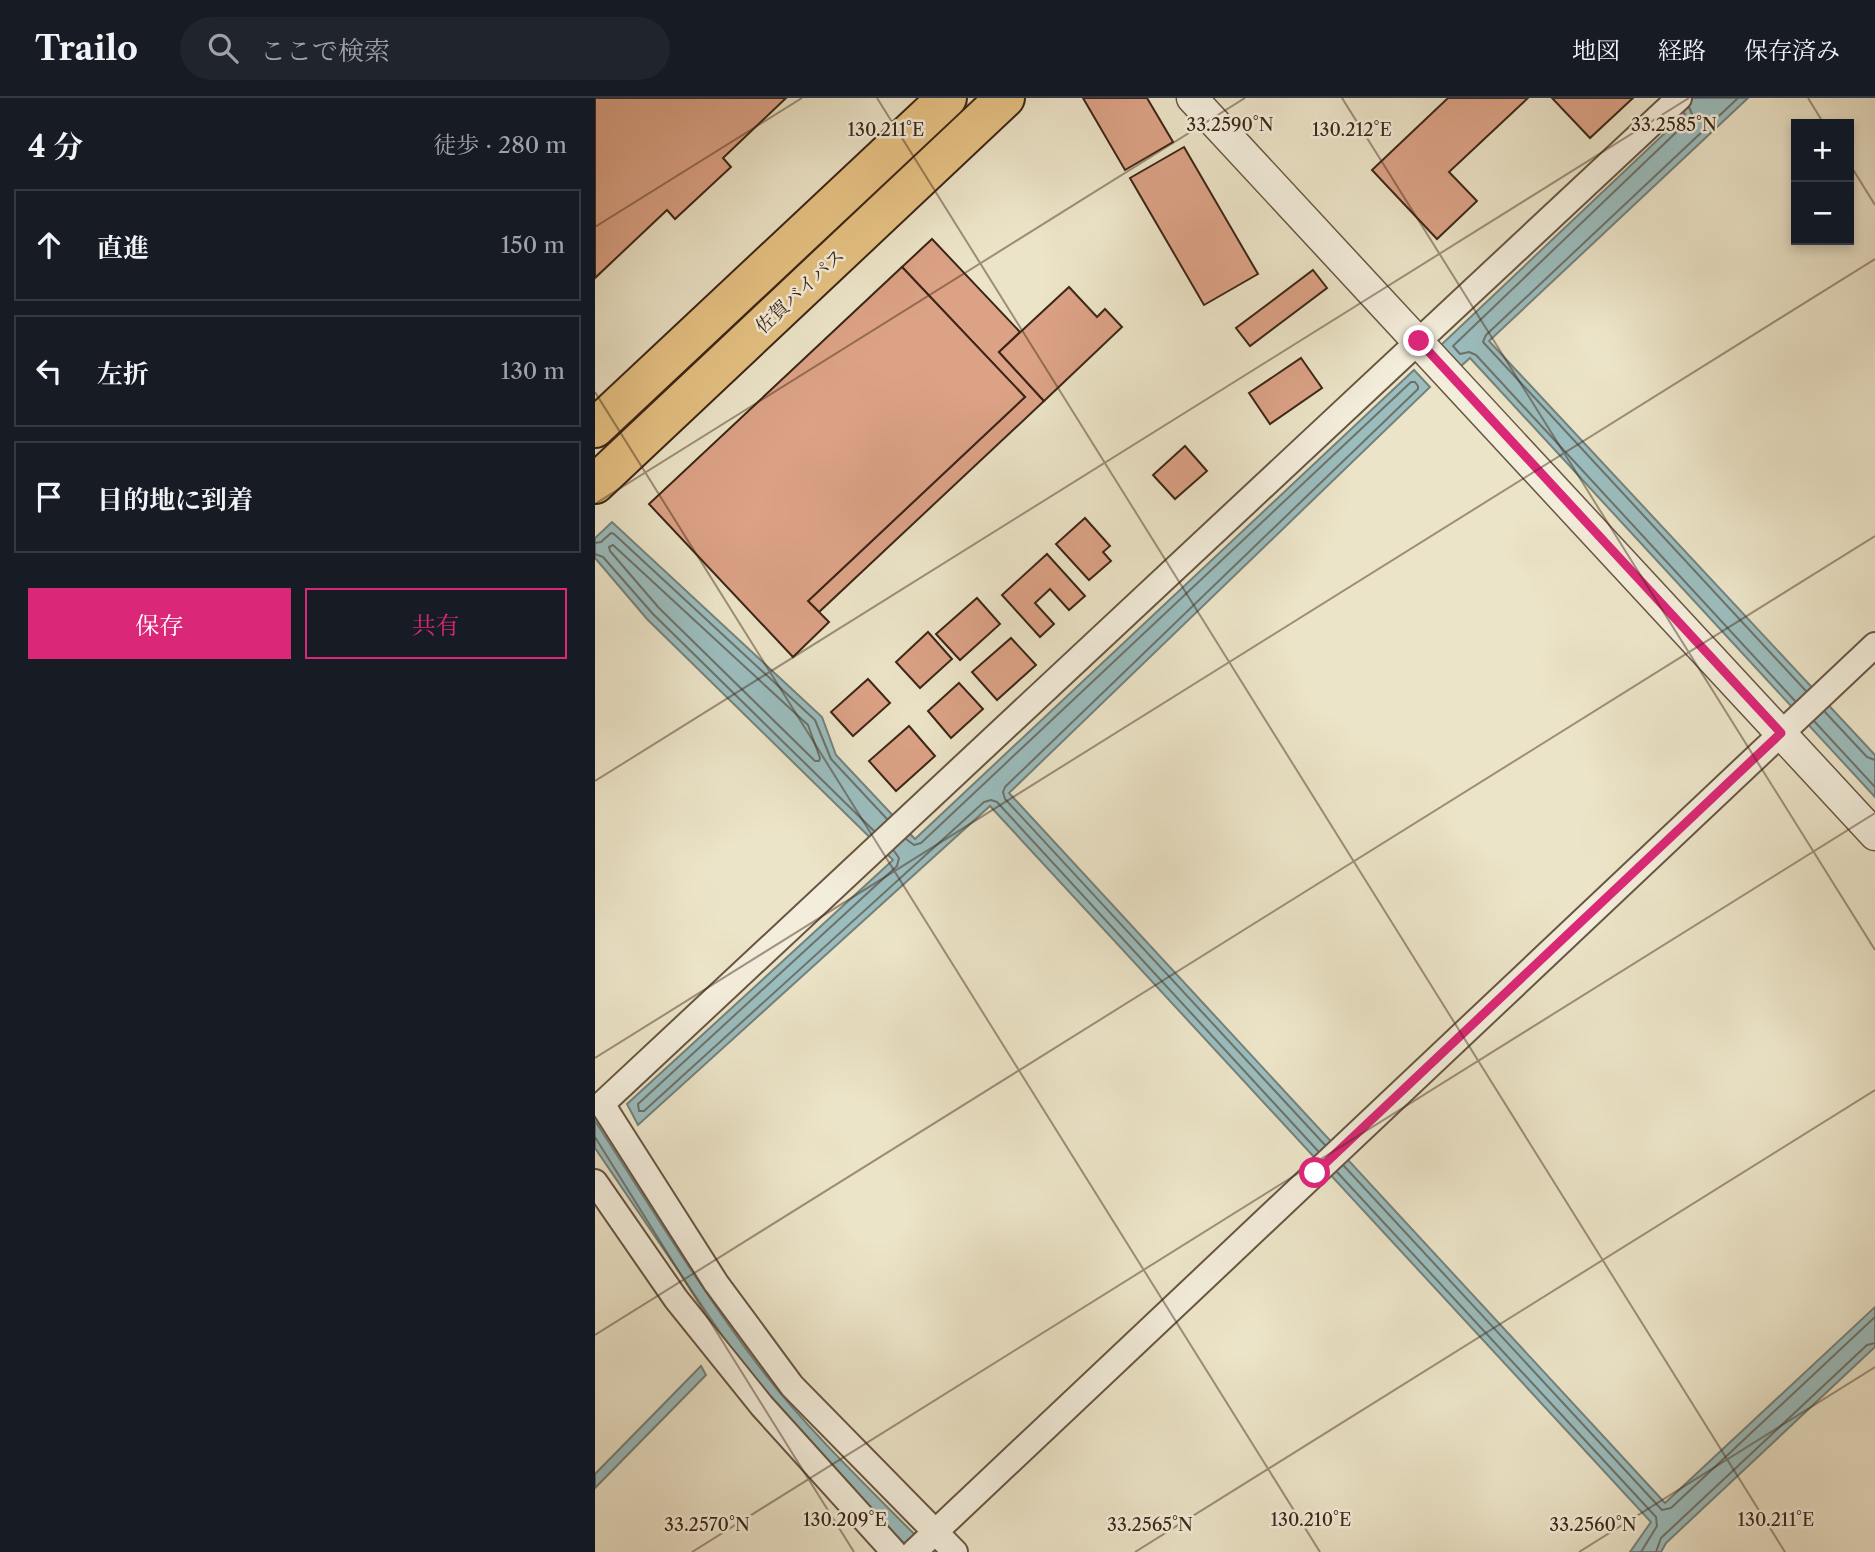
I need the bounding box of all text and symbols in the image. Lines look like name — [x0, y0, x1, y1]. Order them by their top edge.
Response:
search box — [180, 17, 670, 80]
text: Trailo — [35, 28, 138, 69]
icon: search — [204, 29, 242, 67]
text: ここで検索 — [260, 35, 390, 67]
text: 地図 — [1572, 36, 1620, 65]
text: 経路 — [1658, 36, 1706, 65]
text: 保存済み — [1744, 36, 1840, 65]
text: 33.2590°N — [1186, 114, 1274, 136]
text: 33.2585°N — [1631, 114, 1717, 136]
text: 130.211°E — [848, 119, 925, 141]
text: 130.212°E — [1312, 119, 1392, 141]
map controls — [1791, 119, 1854, 245]
button: + — [1791, 119, 1854, 182]
text: 4 分 — [28, 128, 83, 165]
text: 徒歩 · 280 m — [433, 131, 567, 159]
button: − — [1791, 182, 1854, 245]
icon: ahead — [30, 226, 68, 264]
text: 150 m — [501, 231, 565, 259]
text: 直進 — [97, 232, 149, 264]
street label: 佐賀バイパス — [751, 244, 849, 338]
route end — [1403, 325, 1434, 356]
icon: left — [30, 352, 68, 390]
text: 130 m — [501, 357, 565, 385]
text: 左折 — [97, 358, 149, 390]
icon: arrive — [30, 478, 68, 516]
text: 目的地に到着 — [97, 484, 253, 516]
button: 保存 — [28, 588, 291, 659]
button: 共有 — [305, 588, 567, 659]
route start — [1299, 1157, 1330, 1188]
text: 130.209°E — [803, 1509, 887, 1531]
text: 130.210°E — [1270, 1509, 1352, 1531]
text: 130.211°E — [1738, 1509, 1815, 1531]
text: 33.2570°N — [664, 1514, 750, 1536]
text: 33.2565°N — [1107, 1514, 1193, 1536]
text: 33.2560°N — [1549, 1514, 1637, 1536]

